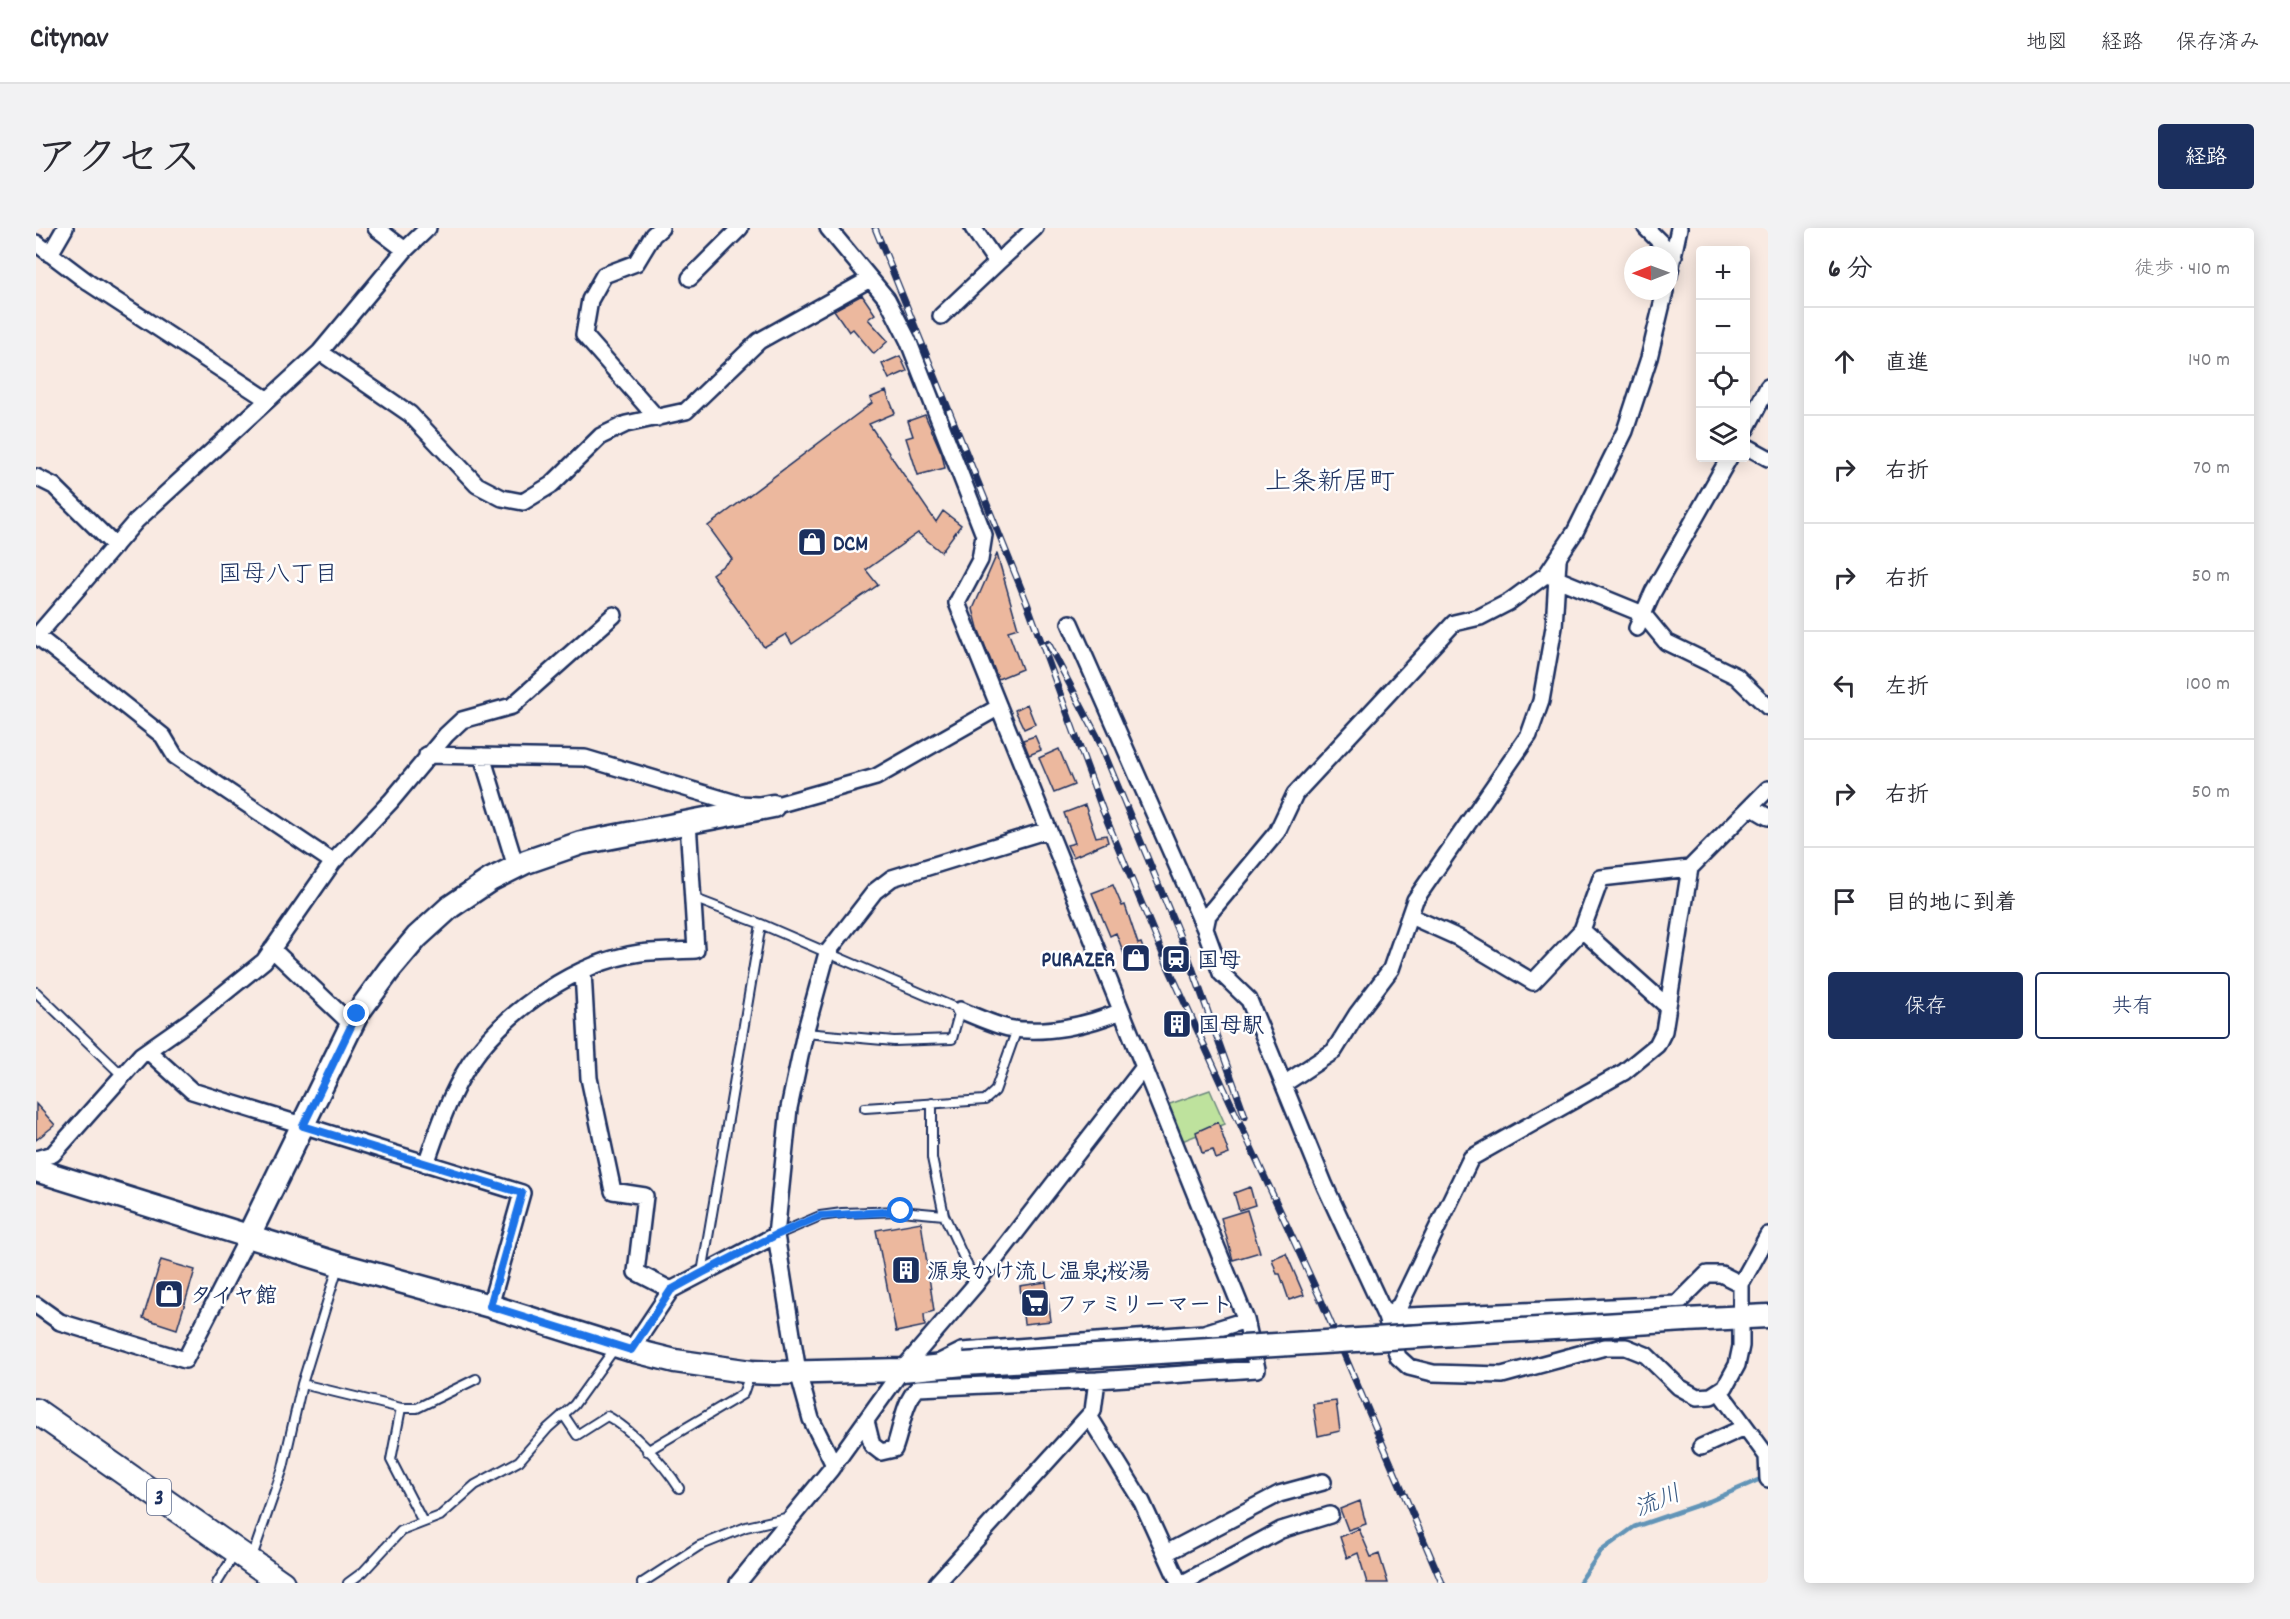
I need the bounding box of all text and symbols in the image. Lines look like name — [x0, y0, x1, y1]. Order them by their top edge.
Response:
text: Citynav — [30, 21, 108, 61]
text: 地図 — [2026, 29, 2068, 59]
text: 経路 — [2101, 29, 2143, 59]
text: 保存済み — [2176, 29, 2260, 59]
button: 経路 — [2158, 124, 2254, 189]
text: アクセス — [36, 132, 201, 192]
north arrow — [1624, 246, 1678, 300]
map controls — [1696, 246, 1750, 462]
button: + — [1696, 246, 1750, 300]
text: 6 分 — [1828, 252, 1873, 289]
text: 徒歩 · 410 m — [2134, 256, 2230, 284]
button: − — [1696, 300, 1750, 354]
icon: ahead — [1828, 345, 1861, 378]
text: 140 m — [2188, 347, 2230, 375]
text: 直進 — [1885, 349, 1929, 380]
button: locate — [1696, 354, 1750, 408]
button: layers — [1696, 408, 1750, 462]
icon: right — [1828, 453, 1861, 486]
text: 70 m — [2193, 455, 2230, 483]
text: 右折 — [1885, 457, 1929, 488]
district label: 上条新居町 — [1265, 465, 1395, 502]
shop icon: DCM — [796, 526, 828, 558]
place label: DCM — [833, 530, 868, 561]
district label: 国母八丁目 — [218, 559, 338, 593]
icon: right — [1828, 561, 1861, 594]
text: 50 m — [2192, 563, 2230, 591]
text: 右折 — [1885, 565, 1929, 596]
icon: left — [1828, 669, 1861, 702]
text: 100 m — [2186, 671, 2230, 699]
text: 左折 — [1885, 673, 1929, 704]
icon: right — [1828, 777, 1861, 810]
text: 50 m — [2192, 779, 2230, 807]
text: 右折 — [1885, 781, 1929, 812]
icon: arrive — [1828, 885, 1861, 918]
text: 目的地に到着 — [1885, 889, 2017, 920]
shop icon: PURAZER — [1120, 942, 1152, 974]
station icon: 国母 — [1160, 943, 1192, 975]
place label: PURAZER — [1041, 946, 1115, 977]
place label: 国母 — [1197, 947, 1241, 978]
button: 保存 — [1828, 972, 2023, 1039]
button: 共有 — [2035, 972, 2230, 1039]
route end — [343, 1000, 369, 1026]
building icon: 国母駅 — [1161, 1008, 1193, 1040]
place label: 国母駅 — [1198, 1012, 1264, 1043]
route start — [887, 1197, 913, 1223]
building icon: 源泉かけ流し温泉;桜湯 — [890, 1254, 922, 1286]
place label: 源泉かけ流し温泉;桜湯 — [927, 1258, 1151, 1289]
shop icon: タイヤ館 — [153, 1278, 185, 1310]
place label: タイヤ館 — [190, 1282, 277, 1313]
supermarket icon: ファミリーマート — [1019, 1287, 1051, 1319]
place label: ファミリーマート — [1056, 1291, 1233, 1322]
water label: 流川 — [1630, 1478, 1687, 1528]
road number: 3 — [147, 1479, 171, 1515]

